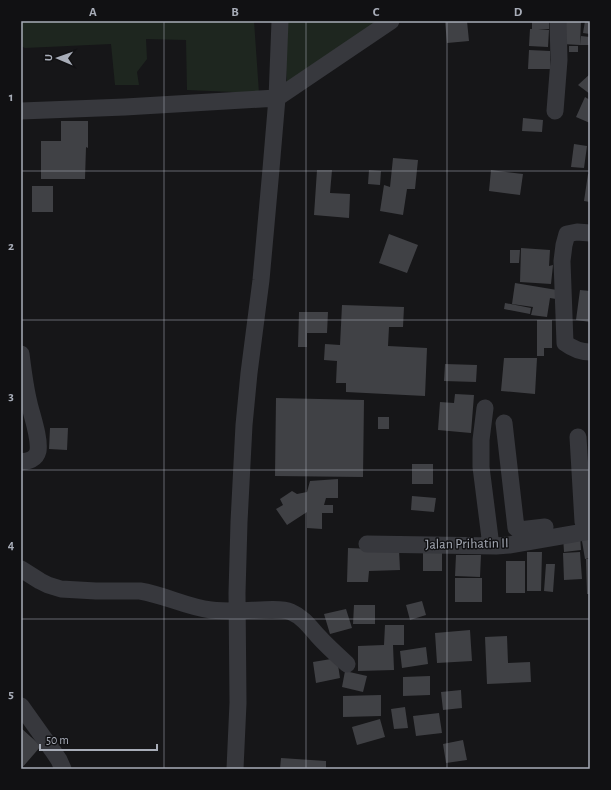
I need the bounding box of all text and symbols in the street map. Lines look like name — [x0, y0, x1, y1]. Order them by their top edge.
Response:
text: A — [89, 6, 97, 19]
text: B — [231, 6, 239, 19]
text: C — [373, 6, 380, 19]
text: D — [514, 6, 523, 19]
north arrow — [38, 38, 78, 78]
text: U — [43, 54, 54, 61]
text: 1 — [9, 91, 13, 104]
text: 2 — [8, 240, 14, 253]
text: 3 — [8, 390, 14, 403]
street label: Jalan Prihatin II — [425, 536, 509, 552]
text: 4 — [8, 539, 15, 552]
text: 5 — [8, 688, 14, 701]
scale bar — [40, 726, 157, 752]
text: 50 m — [46, 734, 69, 746]

